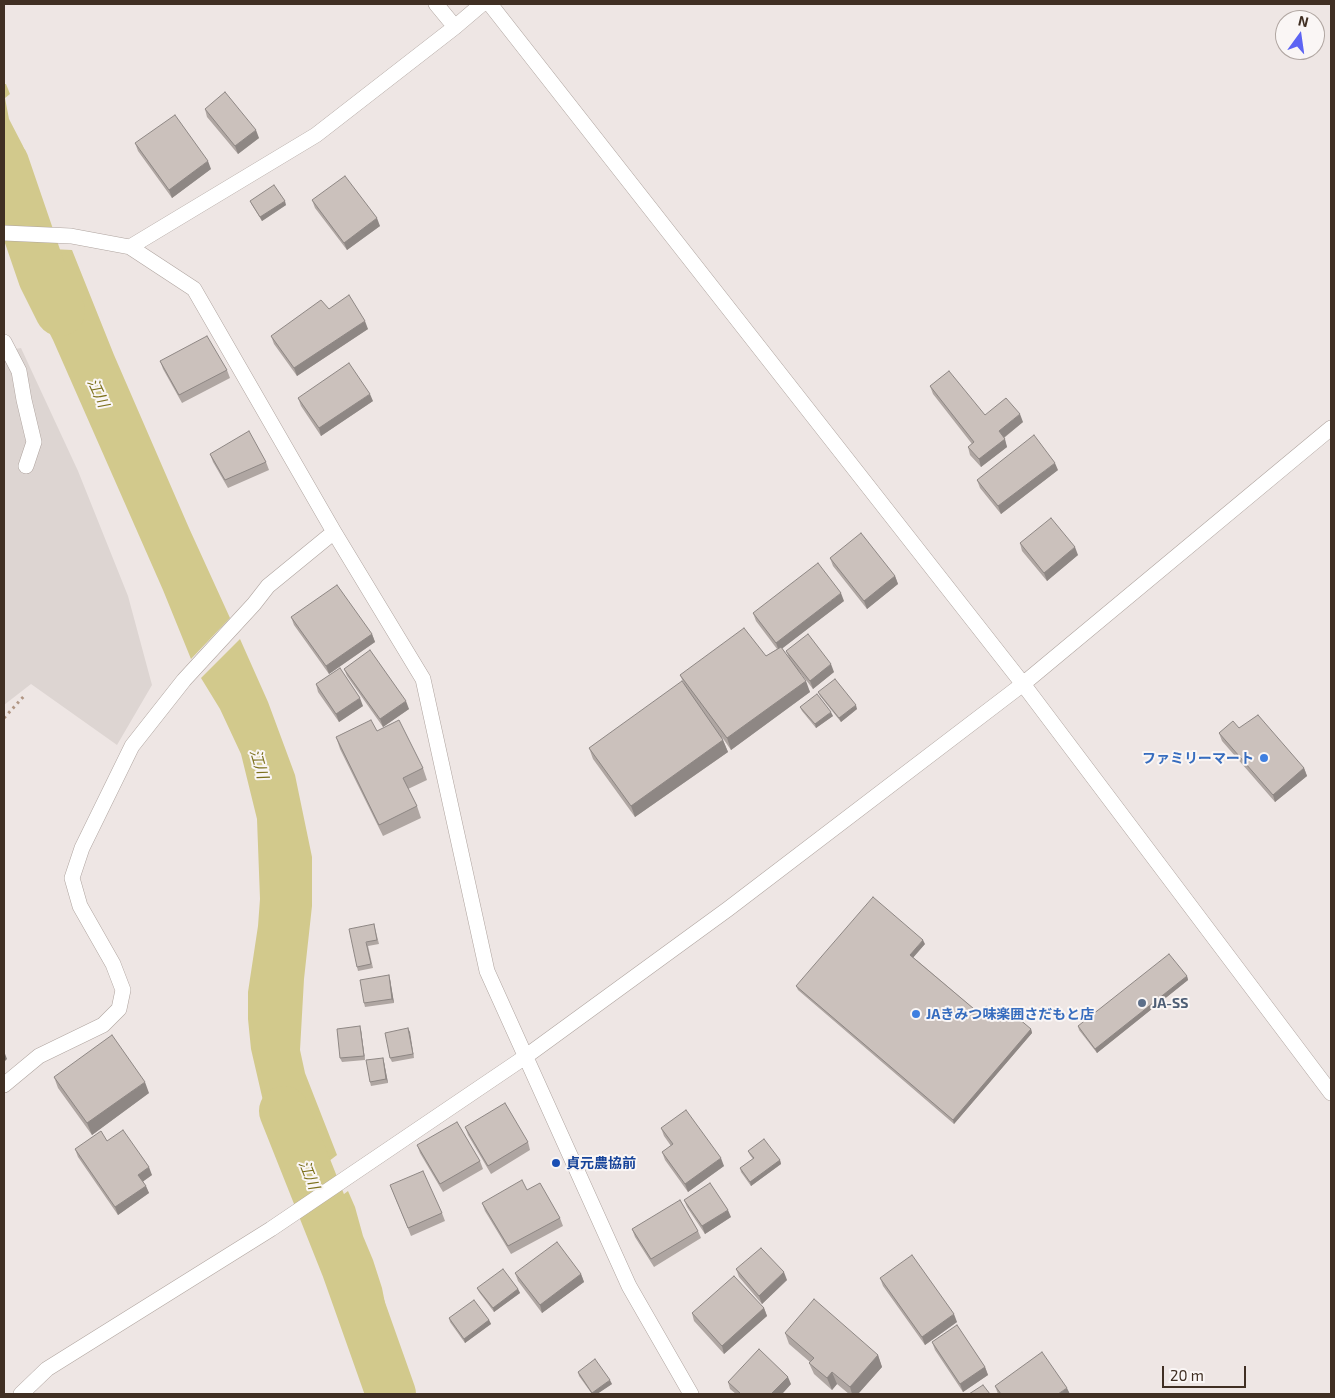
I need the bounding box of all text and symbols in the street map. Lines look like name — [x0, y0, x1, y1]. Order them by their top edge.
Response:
north arrow — [1275, 10, 1325, 60]
text: N — [1297, 11, 1310, 30]
water label: 江川 — [84, 376, 112, 410]
water label: 江川 — [246, 747, 272, 781]
place label: ファミリーマート — [1142, 750, 1254, 766]
marker: ファミリーマート — [1258, 752, 1270, 764]
place label: JA-SS — [1152, 995, 1188, 1011]
marker: JA-SS — [1136, 997, 1148, 1009]
place label: JAきみつ味楽囲さだもと店 — [926, 1006, 1094, 1022]
marker: JAきみつ味楽囲さだもと店 — [910, 1008, 922, 1020]
place label: 貞元農協前 — [566, 1155, 636, 1171]
marker: 貞元農協前 — [550, 1157, 562, 1169]
water label: 江川 — [295, 1158, 323, 1192]
scale bar — [1165, 1356, 1249, 1388]
text: 20 m — [1170, 1366, 1204, 1384]

